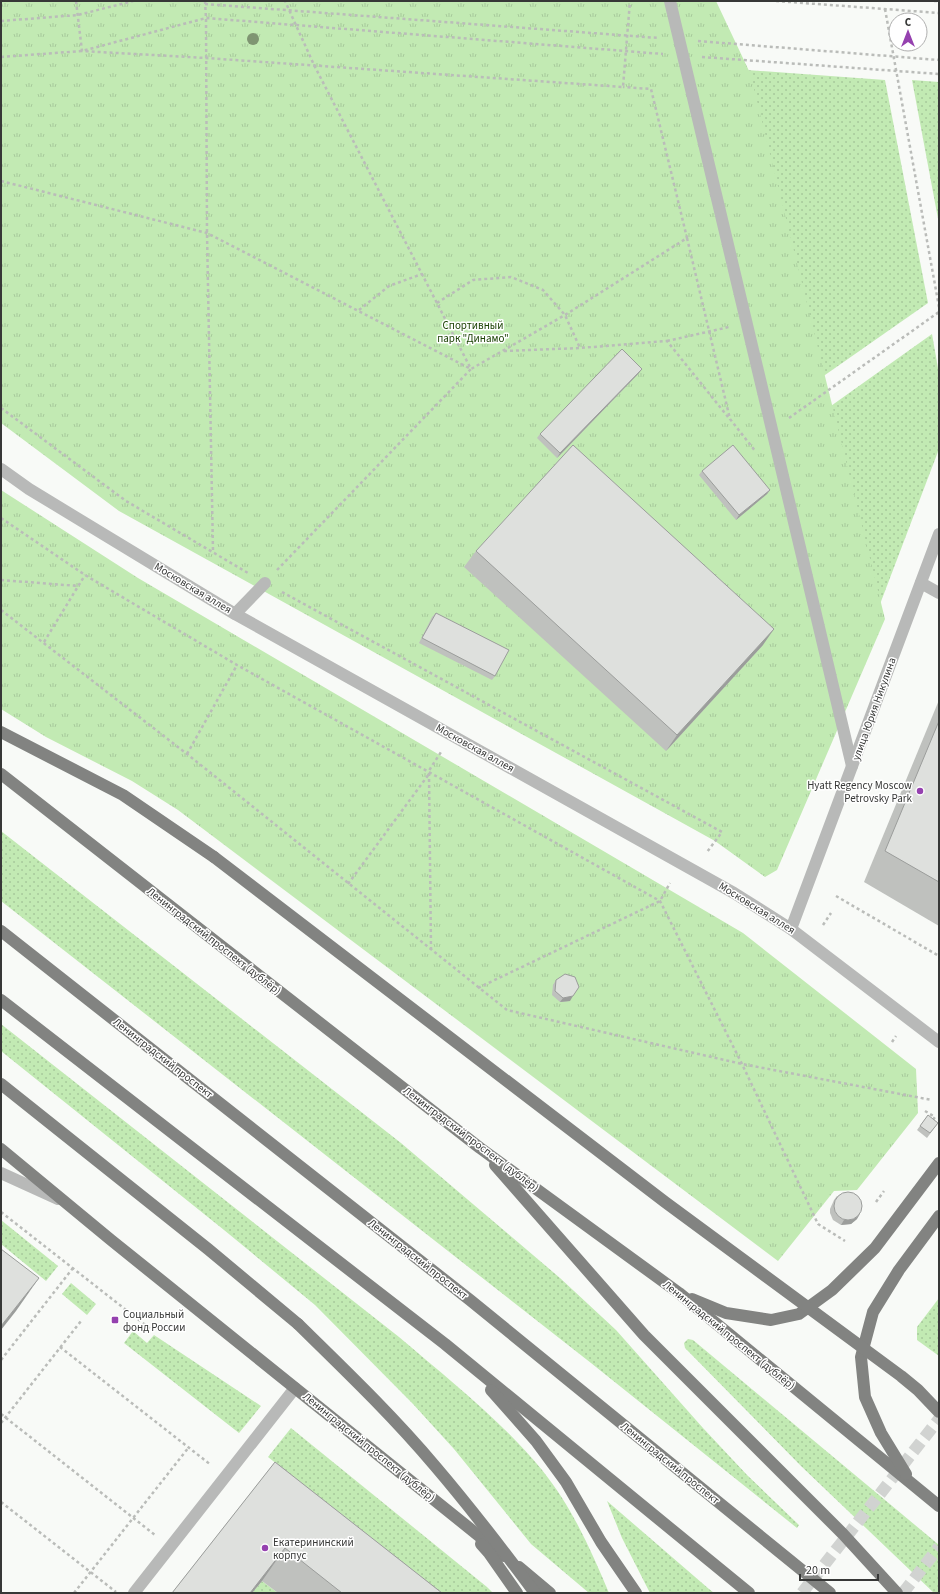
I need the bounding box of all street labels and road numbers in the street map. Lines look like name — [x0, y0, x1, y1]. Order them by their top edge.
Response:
street label: Московская аллея — [151, 559, 235, 617]
street label: улица Юрия Никулина — [848, 655, 900, 763]
street label: Московская аллея — [433, 720, 517, 776]
street label: Московская аллея — [716, 878, 798, 938]
street label: Ленинградский проспект (дублёр) — [144, 884, 284, 998]
street label: Ленинградский проспект — [110, 1014, 216, 1102]
street label: Ленинградский проспект (дублёр) — [400, 1083, 542, 1195]
street label: Ленинградский проспект — [365, 1215, 471, 1303]
street label: Ленинградский проспект (дублёр) — [660, 1277, 798, 1393]
street label: Ленинградский проспект (дублёр) — [300, 1389, 438, 1505]
street label: Ленинградский проспект — [617, 1418, 723, 1508]

